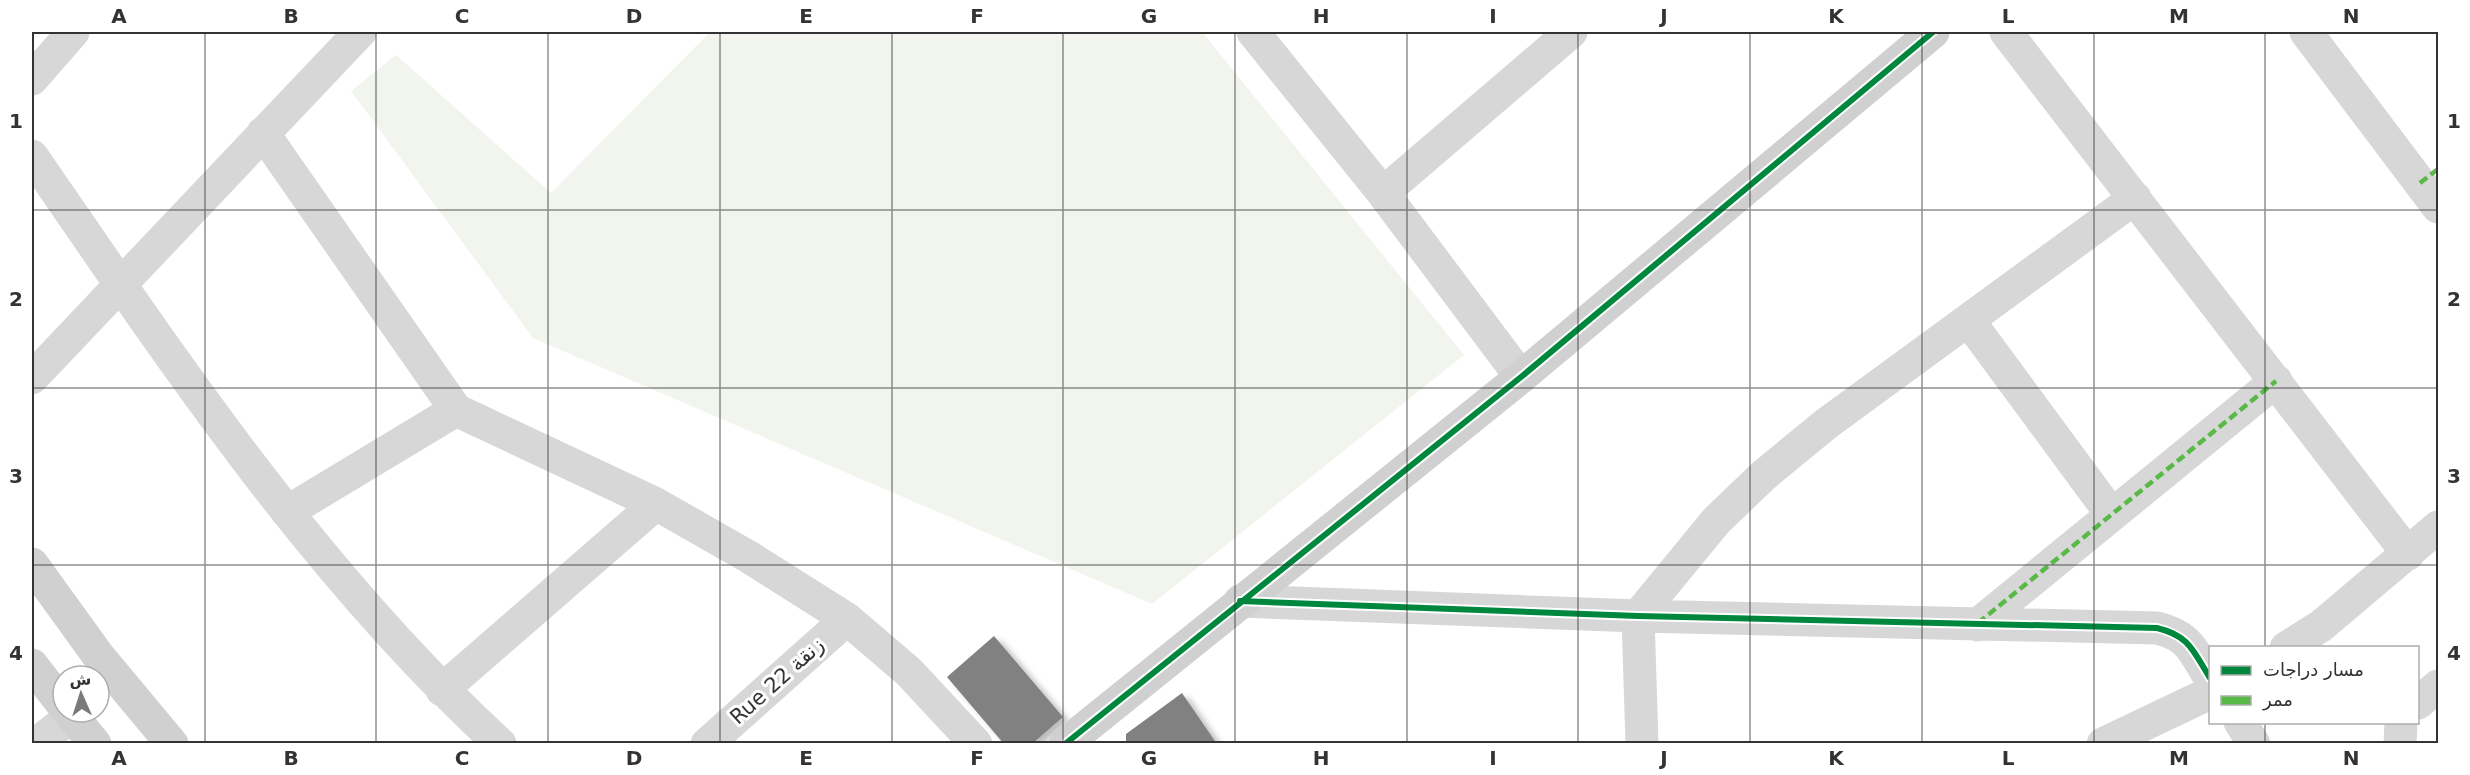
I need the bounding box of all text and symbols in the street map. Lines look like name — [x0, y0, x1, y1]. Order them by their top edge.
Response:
text: A — [111, 4, 127, 28]
text: B — [283, 4, 299, 28]
text: C — [455, 4, 469, 28]
text: D — [626, 4, 642, 28]
text: E — [799, 4, 813, 28]
text: F — [970, 4, 984, 28]
text: G — [1141, 4, 1157, 28]
text: H — [1313, 4, 1329, 28]
text: I — [1489, 4, 1497, 28]
text: J — [1658, 4, 1668, 28]
text: K — [1828, 4, 1845, 28]
text: L — [2002, 4, 2015, 28]
text: M — [2169, 4, 2189, 28]
text: N — [2343, 4, 2359, 28]
text: 1 — [9, 109, 23, 133]
text: 1 — [2447, 109, 2461, 133]
text: 2 — [9, 287, 23, 311]
text: 2 — [2447, 287, 2461, 311]
text: 3 — [9, 464, 23, 488]
text: 3 — [2447, 464, 2461, 488]
street label: Rue 22 زنقة — [725, 633, 829, 729]
text: 4 — [9, 641, 23, 665]
text: 4 — [2447, 641, 2461, 665]
legend — [2209, 646, 2419, 724]
text: مسار دراجات — [2263, 659, 2364, 680]
north arrow — [51, 664, 111, 724]
text: ش — [69, 669, 92, 690]
text: ممر — [2262, 689, 2293, 711]
text: A — [111, 746, 127, 770]
text: B — [283, 746, 299, 770]
text: C — [455, 746, 469, 770]
text: D — [626, 746, 642, 770]
text: E — [799, 746, 813, 770]
text: F — [970, 746, 984, 770]
text: G — [1141, 746, 1157, 770]
text: H — [1313, 746, 1329, 770]
text: I — [1489, 746, 1497, 770]
text: J — [1658, 746, 1668, 770]
text: K — [1828, 746, 1845, 770]
text: L — [2002, 746, 2015, 770]
text: M — [2169, 746, 2189, 770]
text: N — [2343, 746, 2359, 770]

